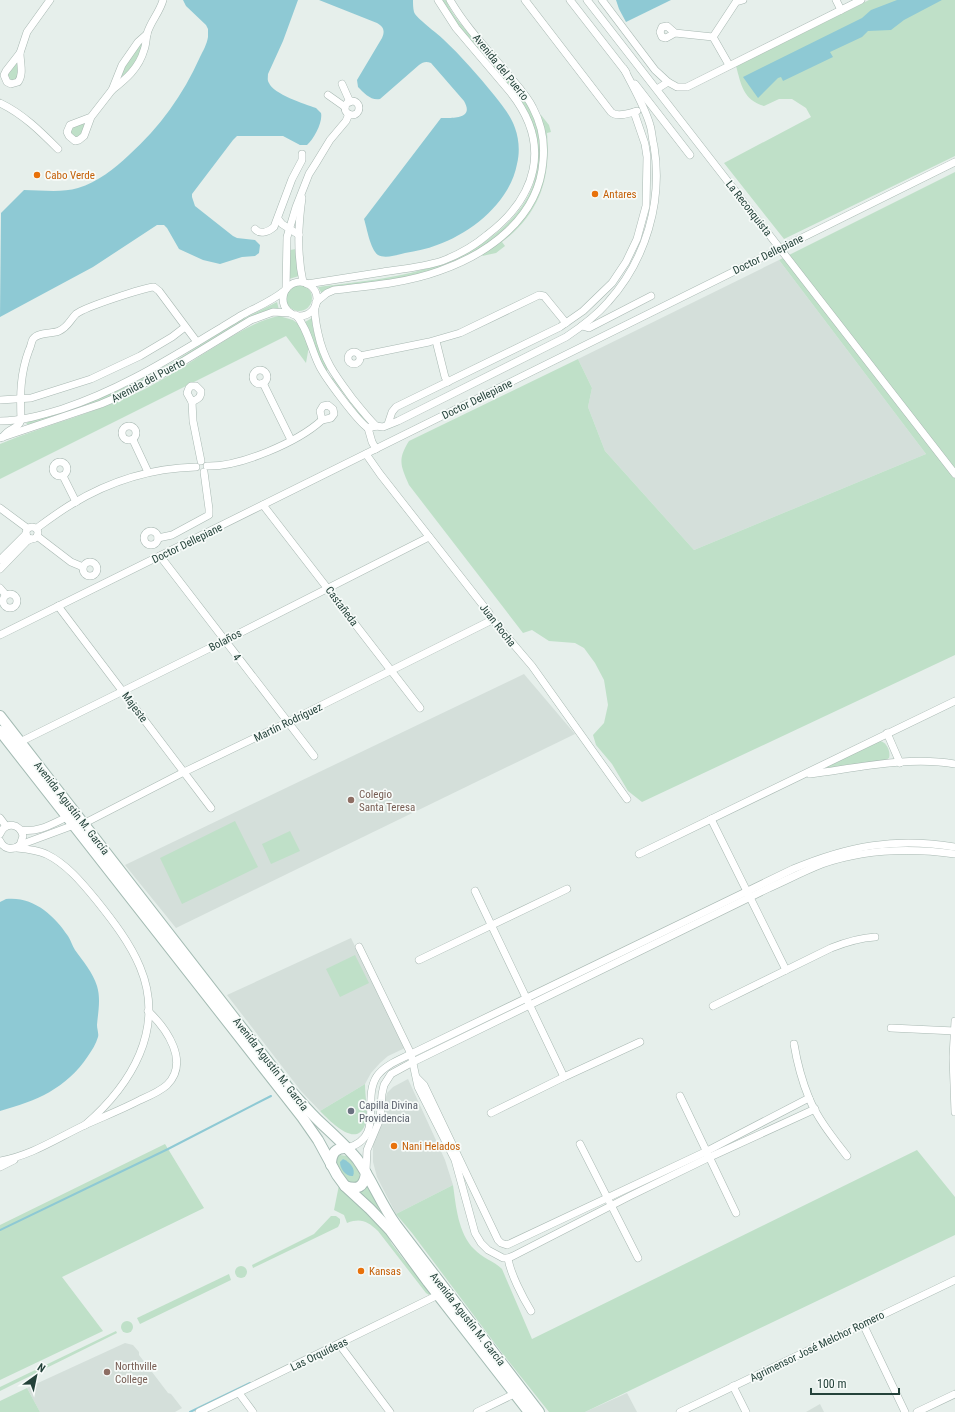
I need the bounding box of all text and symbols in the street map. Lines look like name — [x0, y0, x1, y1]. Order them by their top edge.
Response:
street label: Avenida del Puerto — [470, 32, 532, 103]
place label: Cabo Verde — [45, 169, 95, 182]
marker: Cabo Verde — [32, 170, 42, 180]
street label: La Reconquista — [723, 178, 774, 239]
place label: Antares — [603, 188, 637, 201]
marker: Antares — [590, 189, 600, 199]
street label: Doctor Dellepiane — [731, 232, 806, 277]
street label: Avenida del Puerto — [109, 355, 188, 405]
street label: Doctor Dellepiane — [440, 377, 515, 422]
street label: Doctor Dellepiane — [150, 521, 225, 566]
street label: Castañeda — [322, 584, 361, 629]
street label: Juan Rocha — [477, 601, 518, 649]
street label: Bolaños — [207, 627, 244, 654]
street label: 4 — [230, 651, 244, 664]
street label: Majeste — [119, 690, 150, 725]
street label: Martín Rodríguez — [252, 700, 325, 745]
street label: Avenida Agustín M. García — [31, 759, 112, 857]
place label: Colegio Santa Teresa — [359, 788, 415, 814]
marker: Colegio Santa Teresa — [346, 795, 356, 805]
street label: Avenida Agustín M. García — [230, 1015, 311, 1113]
place label: Capilla Divina Providencia — [359, 1099, 418, 1125]
marker: Capilla Divina Providencia — [346, 1106, 356, 1116]
place label: Nani Helados — [402, 1140, 460, 1153]
marker: Nani Helados — [389, 1141, 399, 1151]
place label: Kansas — [369, 1265, 401, 1278]
marker: Kansas — [356, 1266, 366, 1276]
street label: Avenida Agustín M. García — [427, 1270, 508, 1368]
street label: Agrimensor José Melchor Romero — [748, 1308, 887, 1385]
street label: Las Orquídeas — [288, 1335, 350, 1374]
north arrow — [16, 1356, 56, 1396]
place label: Northville College — [115, 1360, 157, 1386]
text: N — [35, 1361, 48, 1375]
marker: Northville College — [102, 1367, 112, 1377]
scale bar — [811, 1370, 899, 1396]
text: 100 m — [817, 1377, 847, 1391]

